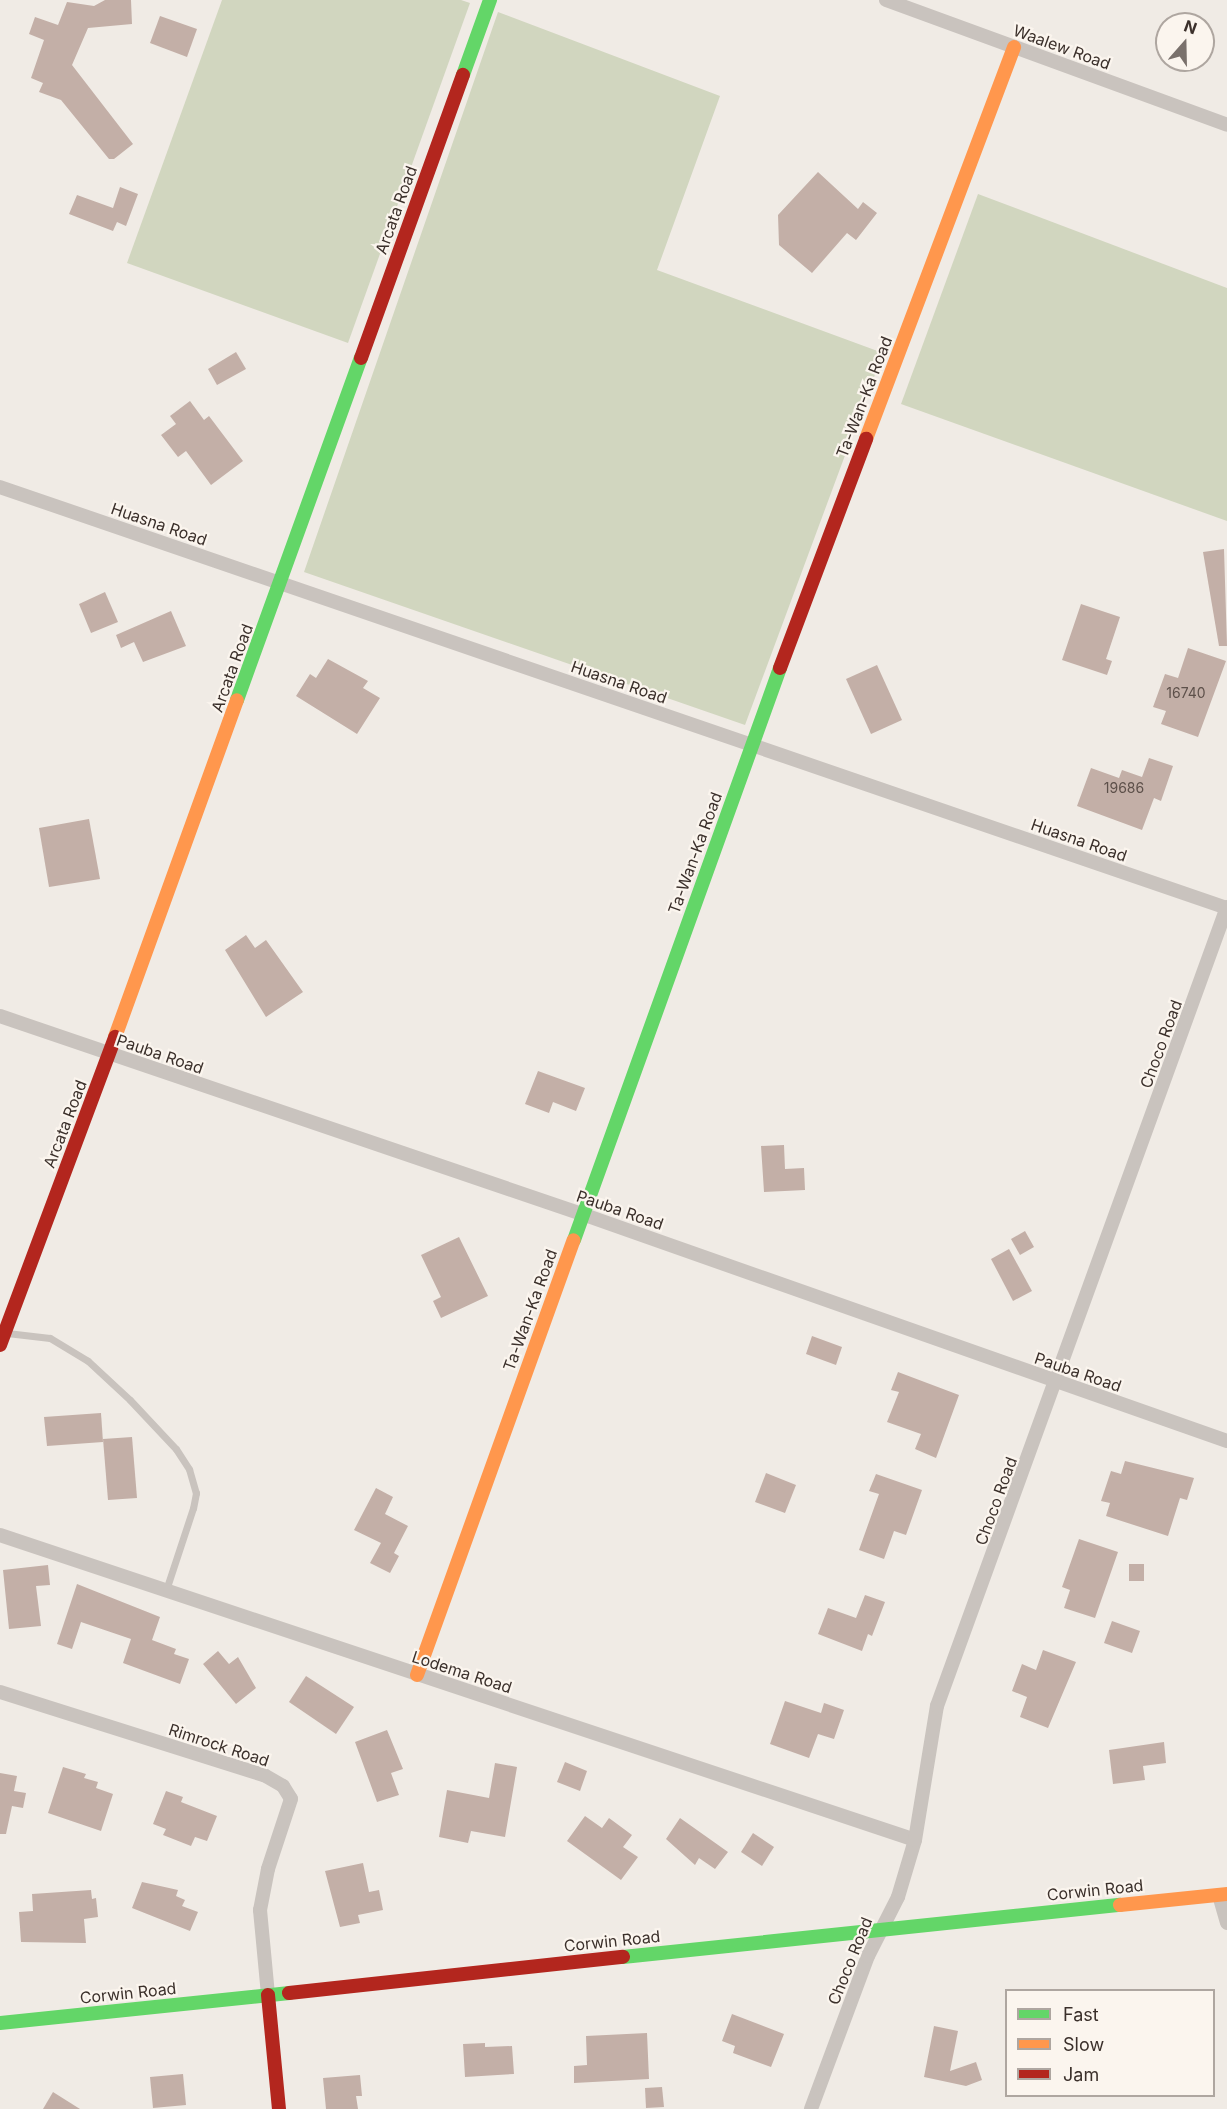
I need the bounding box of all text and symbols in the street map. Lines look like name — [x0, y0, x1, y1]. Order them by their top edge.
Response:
north arrow — [1155, 12, 1215, 72]
text: N — [1181, 15, 1200, 38]
street label: Waalew Road — [1011, 21, 1113, 73]
street label: Arcata Road — [371, 163, 421, 257]
street label: Ta-Wan-Ka Road — [832, 334, 896, 460]
street label: Huasna Road — [108, 499, 210, 549]
street label: Arcata Road — [207, 621, 257, 715]
street label: Huasna Road — [568, 657, 670, 707]
house number: 16740 — [1166, 685, 1206, 701]
house number: 19686 — [1104, 780, 1144, 796]
street label: Ta-Wan-Ka Road — [664, 789, 726, 917]
street label: Huasna Road — [1028, 815, 1130, 865]
street label: Choco Road — [1136, 997, 1186, 1091]
street label: Pauba Road — [114, 1030, 206, 1078]
street label: Arcata Road — [39, 1077, 91, 1171]
street label: Pauba Road — [574, 1186, 666, 1234]
street label: Ta-Wan-Ka Road — [499, 1246, 561, 1374]
street label: Pauba Road — [1032, 1348, 1124, 1396]
street label: Choco Road — [971, 1454, 1021, 1548]
street label: Lodema Road — [410, 1647, 514, 1697]
street label: Rimrock Road — [166, 1720, 272, 1770]
street label: Corwin Road — [1046, 1875, 1144, 1905]
street label: Choco Road — [824, 1914, 876, 2008]
street label: Corwin Road — [563, 1926, 661, 1956]
street label: Corwin Road — [79, 1978, 177, 2008]
legend — [1005, 1989, 1215, 2097]
text: Fast — [1063, 2004, 1099, 2025]
text: Slow — [1063, 2034, 1104, 2055]
text: Jam — [1063, 2064, 1099, 2085]

